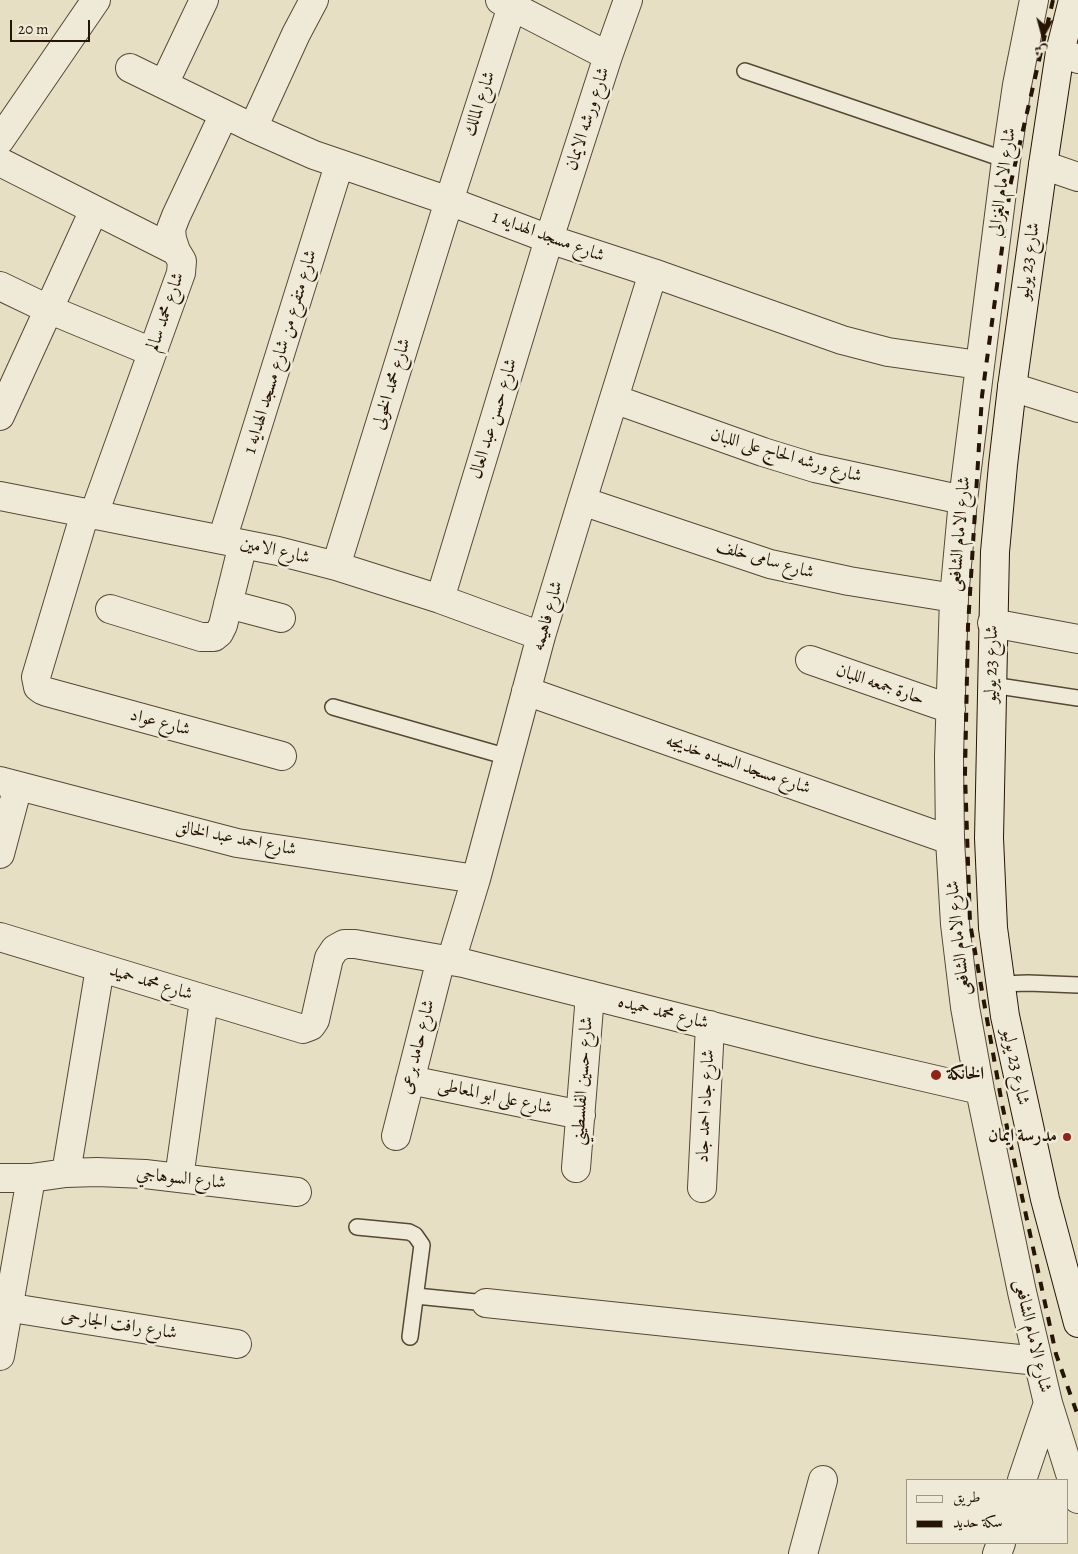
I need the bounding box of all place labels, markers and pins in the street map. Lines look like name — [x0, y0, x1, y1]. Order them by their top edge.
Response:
place label: الخانكة — [947, 1064, 984, 1086]
marker: الخانكة — [929, 1068, 943, 1082]
place label: مدرسة ايمان — [988, 1126, 1057, 1148]
marker: مدرسة ايمان — [1061, 1131, 1073, 1143]

